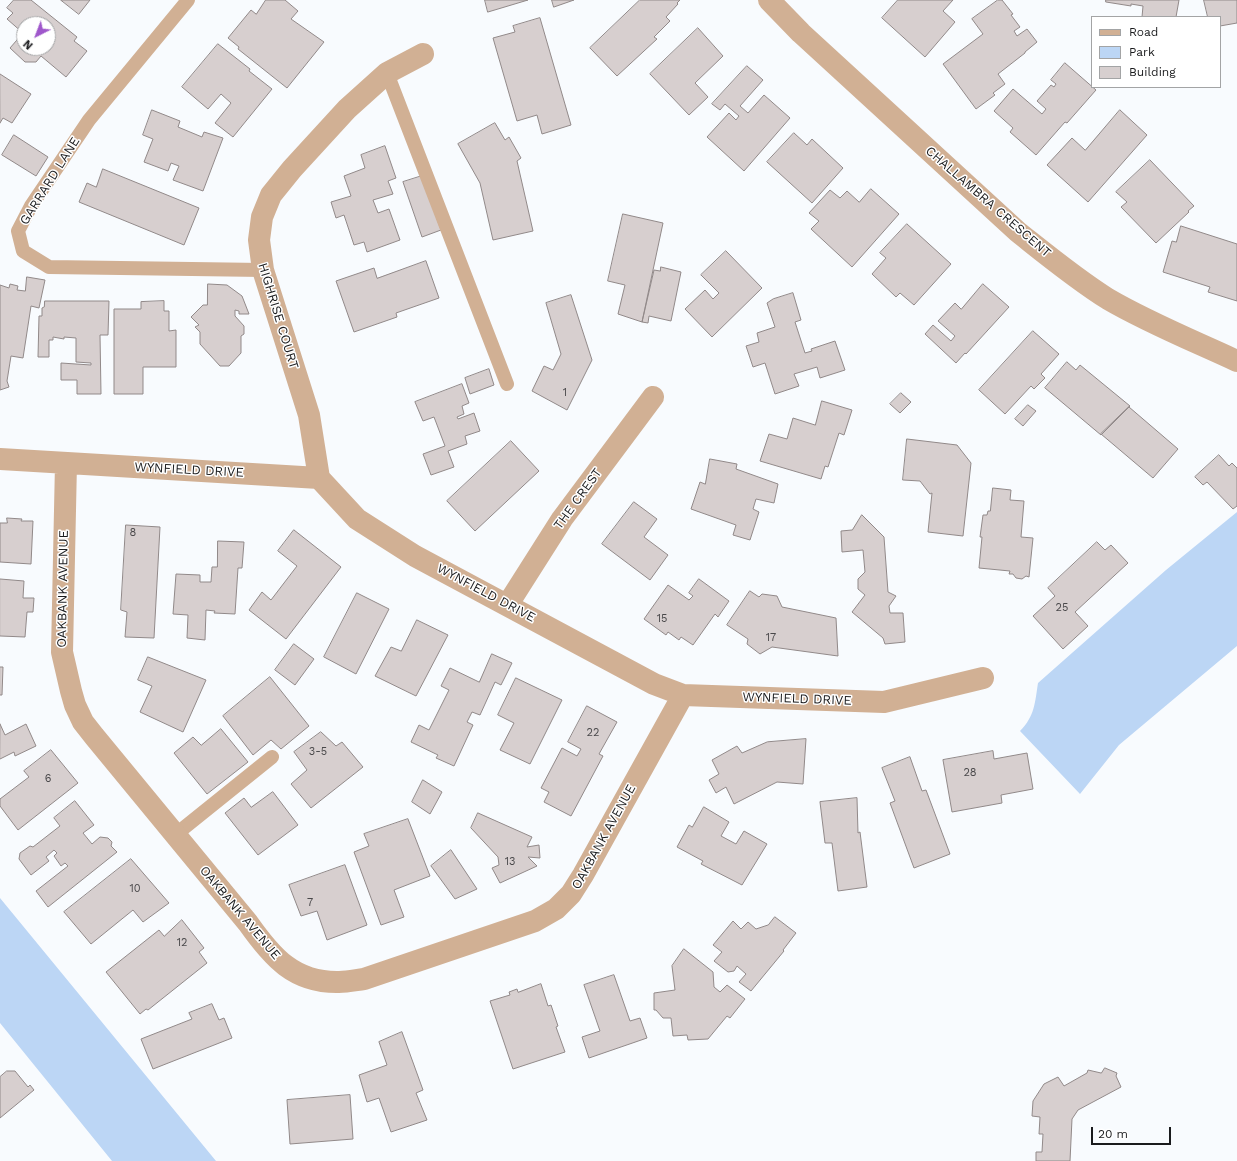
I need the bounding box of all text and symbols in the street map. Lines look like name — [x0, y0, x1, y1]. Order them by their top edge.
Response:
north arrow — [16, 16, 56, 56]
legend — [1091, 16, 1221, 88]
text: Road — [1129, 25, 1158, 39]
text: N — [21, 37, 36, 52]
text: Park — [1129, 45, 1155, 59]
text: Building — [1129, 65, 1176, 79]
street label: GARRARD LANE — [17, 134, 83, 228]
street label: CHALLAMBRA CRESCENT — [922, 143, 1054, 261]
street label: HIGHRISE COURT — [254, 261, 302, 371]
house number: 1 — [563, 386, 567, 400]
street label: WYNFIELD DRIVE — [134, 459, 244, 481]
street label: THE CREST — [551, 465, 605, 533]
house number: 8 — [130, 526, 136, 540]
street label: OAKBANK AVENUE — [54, 530, 72, 648]
street label: WYNFIELD DRIVE — [434, 560, 538, 626]
house number: 25 — [1056, 601, 1068, 615]
house number: 15 — [657, 612, 667, 626]
house number: 17 — [766, 631, 776, 645]
street label: WYNFIELD DRIVE — [742, 689, 852, 709]
house number: 22 — [587, 726, 599, 740]
house number: 3-5 — [309, 745, 327, 759]
house number: 28 — [963, 766, 977, 780]
house number: 6 — [45, 772, 51, 786]
street label: OAKBANK AVENUE — [569, 782, 639, 892]
house number: 13 — [505, 855, 515, 869]
street label: OAKBANK AVENUE — [196, 863, 284, 963]
house number: 10 — [129, 882, 141, 896]
house number: 7 — [307, 896, 313, 910]
house number: 12 — [177, 936, 187, 950]
scale bar — [1093, 1119, 1173, 1145]
text: 20 m — [1098, 1127, 1128, 1141]

